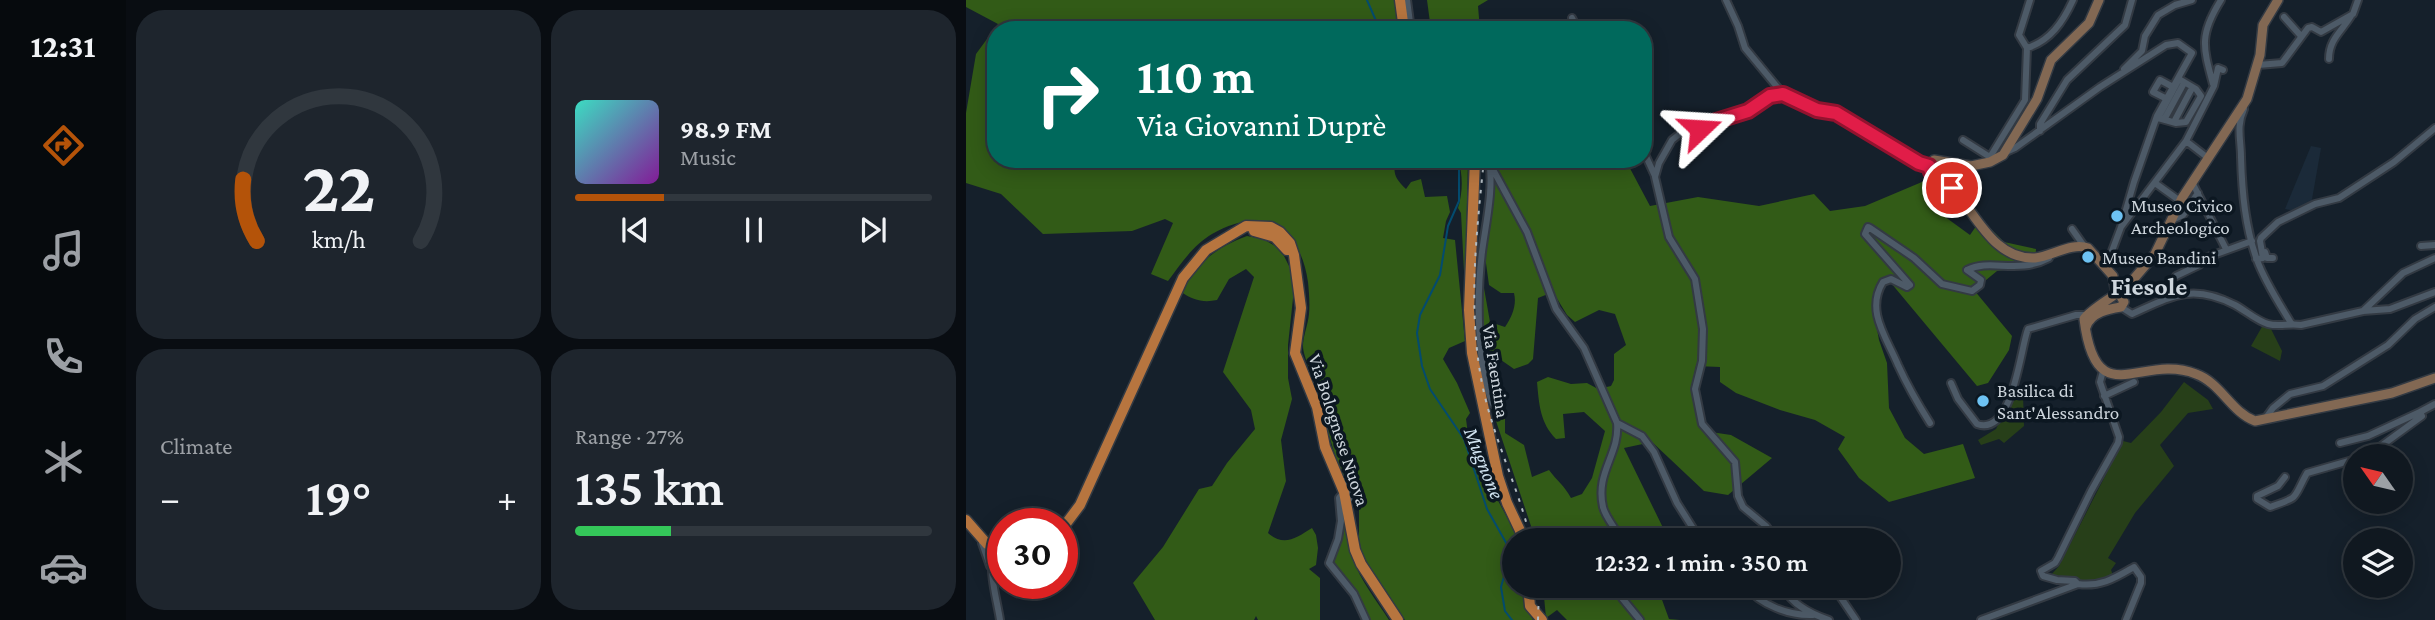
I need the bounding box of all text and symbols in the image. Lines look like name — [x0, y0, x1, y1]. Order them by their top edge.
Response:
text: 12:31 — [31, 28, 95, 64]
icon: right — [1022, 49, 1113, 140]
text: 110 m — [1137, 49, 1254, 104]
position arrow — [1663, 92, 1737, 166]
text: Via Giovanni Duprè — [1137, 107, 1386, 143]
text: 98.9 FM — [680, 115, 772, 144]
icon: directions — [39, 121, 88, 170]
text: Music — [680, 144, 736, 170]
text: 22 — [302, 146, 375, 227]
pin — [1922, 158, 1982, 218]
icon: arrive — [1933, 169, 1971, 207]
place label: Museo Civico Archeologico — [2131, 195, 2233, 238]
marker: Museo Civico Archeologico — [2109, 208, 2125, 224]
icon: previous — [616, 211, 654, 249]
icon: pause — [735, 211, 773, 249]
icon: next — [854, 211, 892, 249]
icon: music — [39, 226, 88, 275]
text: km/h — [312, 226, 365, 253]
place label: Museo Bandini — [2102, 247, 2216, 268]
marker: Museo Bandini — [2080, 249, 2096, 265]
district label: Fiesole — [2111, 272, 2187, 301]
street label: Via Faentina — [1478, 323, 1514, 419]
icon: phone — [39, 332, 88, 381]
street label: Via Bolognese Nuova — [1305, 351, 1374, 509]
place label: Basilica di Sant'Alessandro — [1997, 380, 2119, 423]
marker: Basilica di Sant'Alessandro — [1975, 393, 1991, 409]
text: Range · 27% — [575, 423, 684, 449]
water label: Mugnone — [1458, 423, 1509, 503]
text: Climate — [160, 433, 232, 459]
icon: climate — [39, 437, 88, 486]
north arrow — [2343, 444, 2413, 514]
map controls — [2343, 444, 2413, 598]
text: 135 km — [575, 458, 724, 516]
text: 19° — [306, 468, 371, 526]
text: − — [160, 477, 180, 519]
text: + — [497, 477, 517, 519]
speed limit sign: 30 — [987, 508, 1078, 599]
button: layers — [2343, 528, 2413, 598]
icon: car — [39, 543, 88, 592]
text: 12:32 · 1 min · 350 m — [1595, 548, 1808, 577]

